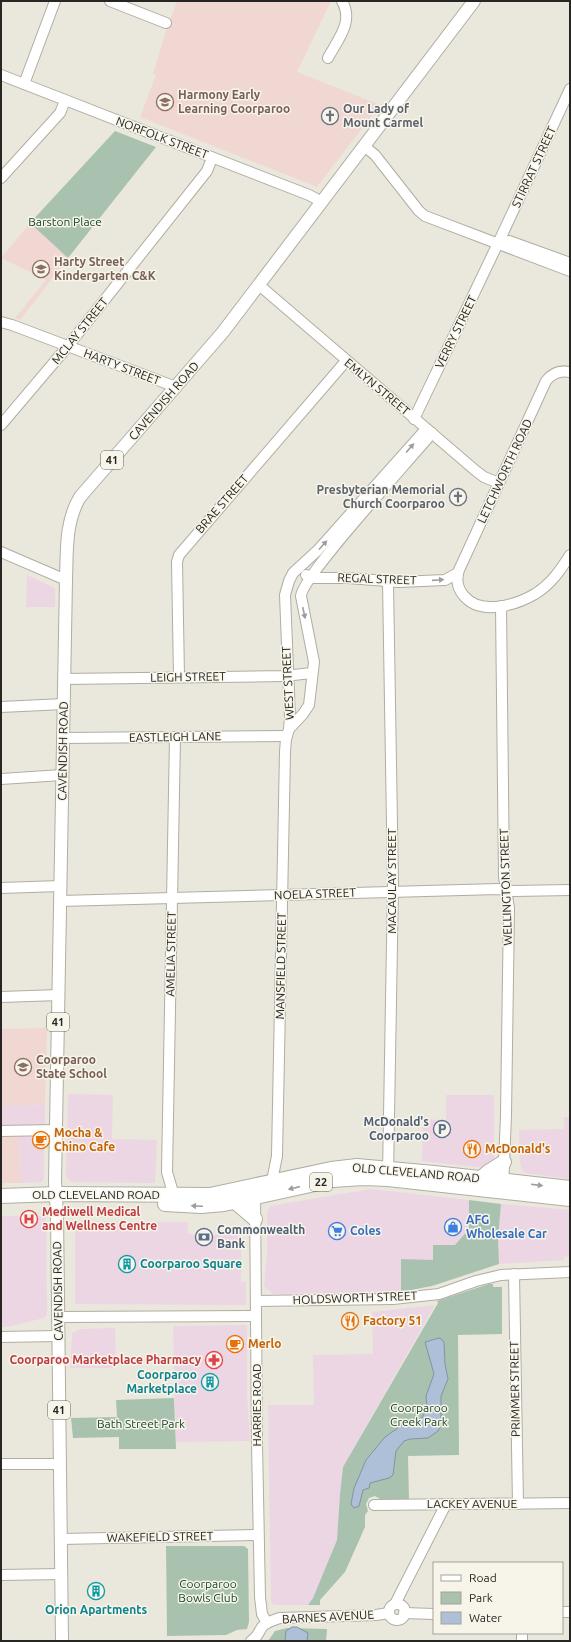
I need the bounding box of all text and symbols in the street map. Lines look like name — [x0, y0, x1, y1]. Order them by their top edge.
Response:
place label: Harmony Early Learning Coorparoo — [178, 88, 290, 115]
school or university icon: Harmony Early Learning Coorparoo — [155, 92, 175, 112]
place label: Our Lady of Mount Carmel — [343, 102, 423, 129]
church icon: Our Lady of Mount Carmel — [320, 106, 340, 126]
street label: NORFOLK STREET — [114, 114, 210, 161]
street label: STIRRAT STREET — [509, 124, 558, 210]
park label: Barston Place — [28, 215, 102, 228]
place label: Harty Street Kindergarten C&K — [54, 255, 156, 282]
school or university icon: Harty Street Kindergarten C&K — [31, 259, 51, 279]
street label: VERRY STREET — [432, 293, 479, 370]
street label: MCLAY STREET — [49, 295, 110, 366]
street label: HARTY STREET — [82, 346, 163, 387]
street label: EMLYN STREET — [342, 356, 413, 418]
street label: CAVENDISH ROAD — [126, 359, 201, 443]
street label: LETCHWORTH ROAD — [475, 417, 534, 525]
one-way arrow — [405, 442, 414, 453]
road number: 41 — [101, 451, 123, 469]
street label: BRAE STREET — [193, 472, 251, 536]
place label: Presbyterian Memorial Church Coorparoo — [316, 483, 445, 510]
church icon: Presbyterian Memorial Church Coorparoo — [448, 487, 468, 507]
one-way arrow — [319, 539, 328, 550]
street label: REGAL STREET — [337, 571, 417, 586]
one-way arrow — [432, 577, 444, 584]
one-way arrow — [302, 607, 308, 619]
street label: WEST STREET — [279, 645, 296, 720]
street label: LEIGH STREET — [150, 669, 226, 684]
street label: CAVENDISH ROAD — [55, 701, 70, 801]
street label: EASTLEIGH LANE — [129, 729, 222, 744]
street label: MACAULAY STREET — [385, 828, 398, 934]
street label: WELLINGTON STREET — [497, 828, 514, 946]
street label: NOELA STREET — [274, 886, 357, 901]
street label: AMELIA STREET — [163, 911, 178, 997]
street label: MANSFIELD STREET — [273, 912, 288, 1020]
road number: 41 — [47, 1013, 69, 1031]
place label: Coorparoo State School — [36, 1053, 107, 1080]
school or university icon: Coorparoo State School — [13, 1057, 33, 1077]
place label: McDonald's Coorparoo — [363, 1115, 429, 1142]
parking icon: McDonald's Coorparoo — [432, 1119, 452, 1139]
place label: Mocha & Chino Cafe — [54, 1126, 115, 1153]
cafe icon: Mocha & Chino Cafe — [31, 1130, 51, 1150]
restaurant icon: McDonald's — [462, 1139, 482, 1159]
place label: McDonald's — [485, 1142, 551, 1155]
street label: OLD CLEVELAND ROAD — [352, 1160, 480, 1185]
road number: 22 — [310, 1173, 332, 1191]
one-way arrow — [531, 1181, 543, 1188]
one-way arrow — [288, 1186, 300, 1192]
street label: OLD CLEVELAND ROAD — [32, 1188, 160, 1201]
one-way arrow — [190, 1203, 203, 1209]
place label: Mediwell Medical and Wellness Centre — [42, 1205, 157, 1232]
hospital icon: Mediwell Medical and Wellness Centre — [19, 1209, 39, 1229]
place label: AFG Wholesale Car — [466, 1213, 547, 1240]
shop icon: AFG Wholesale Car — [443, 1217, 463, 1237]
supermarket icon: Coles — [327, 1221, 347, 1241]
place label: Commonwealth Bank — [217, 1223, 305, 1250]
place label: Coles — [350, 1224, 381, 1237]
bank icon: Commonwealth Bank — [194, 1227, 214, 1247]
street label: CAVENDISH ROAD — [50, 1241, 65, 1341]
building icon: Coorparoo Square — [117, 1254, 137, 1274]
place label: Coorparoo Square — [140, 1257, 242, 1270]
street label: HOLDSWORTH STREET — [292, 1289, 418, 1306]
restaurant icon: Factory 51 — [340, 1311, 360, 1331]
place label: Factory 51 — [363, 1314, 422, 1327]
cafe icon: Merlo — [225, 1334, 245, 1354]
place label: Merlo — [248, 1337, 281, 1350]
street label: PRIMMER STREET — [507, 1341, 522, 1437]
pharmacy icon: Coorparoo Marketplace Pharmacy — [204, 1350, 224, 1370]
place label: Coorparoo Marketplace Pharmacy — [9, 1353, 202, 1366]
street label: HARRIES ROAD — [250, 1364, 263, 1446]
place label: Coorparoo Marketplace — [126, 1368, 197, 1395]
building icon: Coorparoo Marketplace — [200, 1372, 220, 1392]
road number: 41 — [48, 1401, 70, 1419]
park label: Coorparoo Creek Park — [390, 1401, 448, 1428]
park label: Bath Street Park — [97, 1417, 185, 1430]
street label: LACKEY AVENUE — [427, 1497, 517, 1510]
street label: WAKEFIELD STREET — [106, 1529, 214, 1544]
legend — [433, 1562, 563, 1634]
text: Road — [469, 1571, 497, 1584]
park label: Coorparoo Bowls Club — [178, 1577, 238, 1604]
building icon: Orion Apartments — [86, 1581, 106, 1601]
text: Park — [469, 1591, 493, 1604]
place label: Orion Apartments — [45, 1603, 147, 1616]
street label: BARNES AVENUE — [282, 1608, 375, 1625]
text: Water — [469, 1611, 502, 1624]

